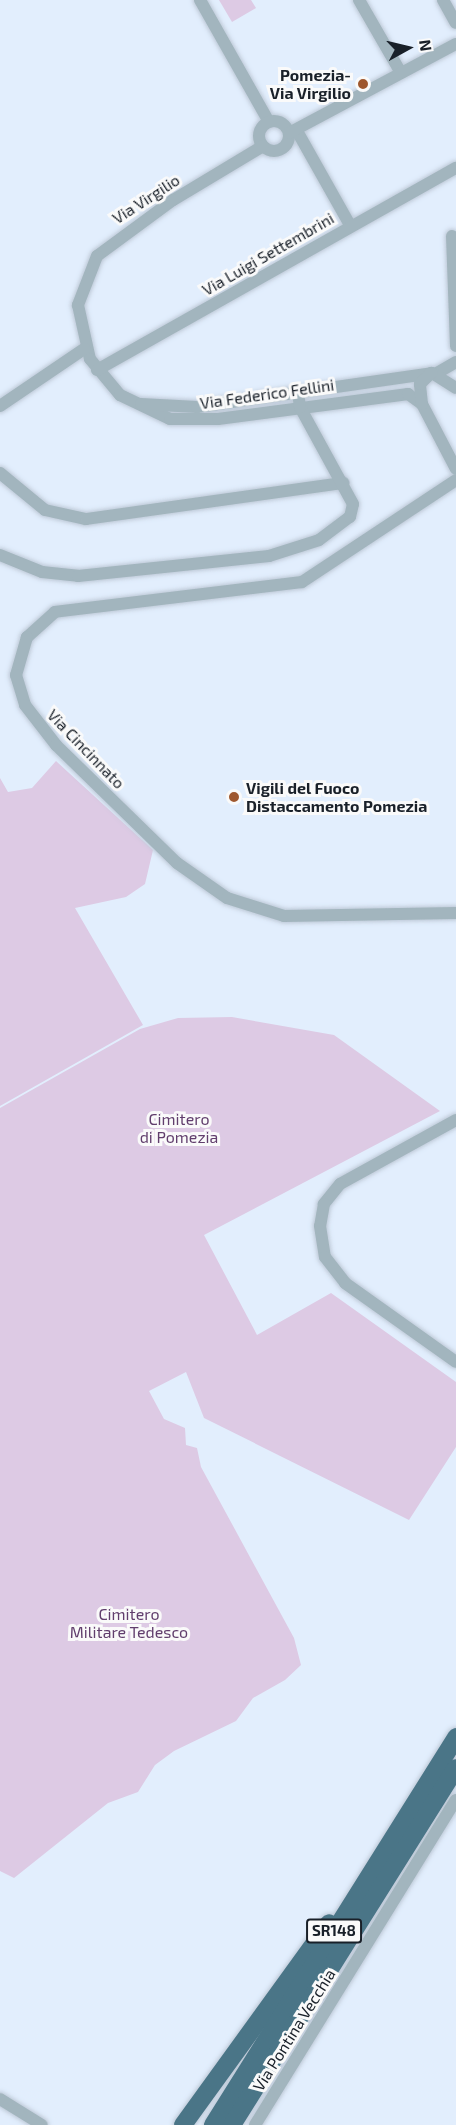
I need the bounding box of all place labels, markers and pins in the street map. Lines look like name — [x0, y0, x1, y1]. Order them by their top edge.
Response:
place label: Pomezia- Via Virgilio — [269, 65, 351, 103]
marker: Pomezia- Via Virgilio — [356, 77, 370, 91]
place label: Vigili del Fuoco Distaccamento Pomezia — [246, 778, 427, 816]
marker: Vigili del Fuoco Distaccamento Pomezia — [227, 790, 241, 804]

